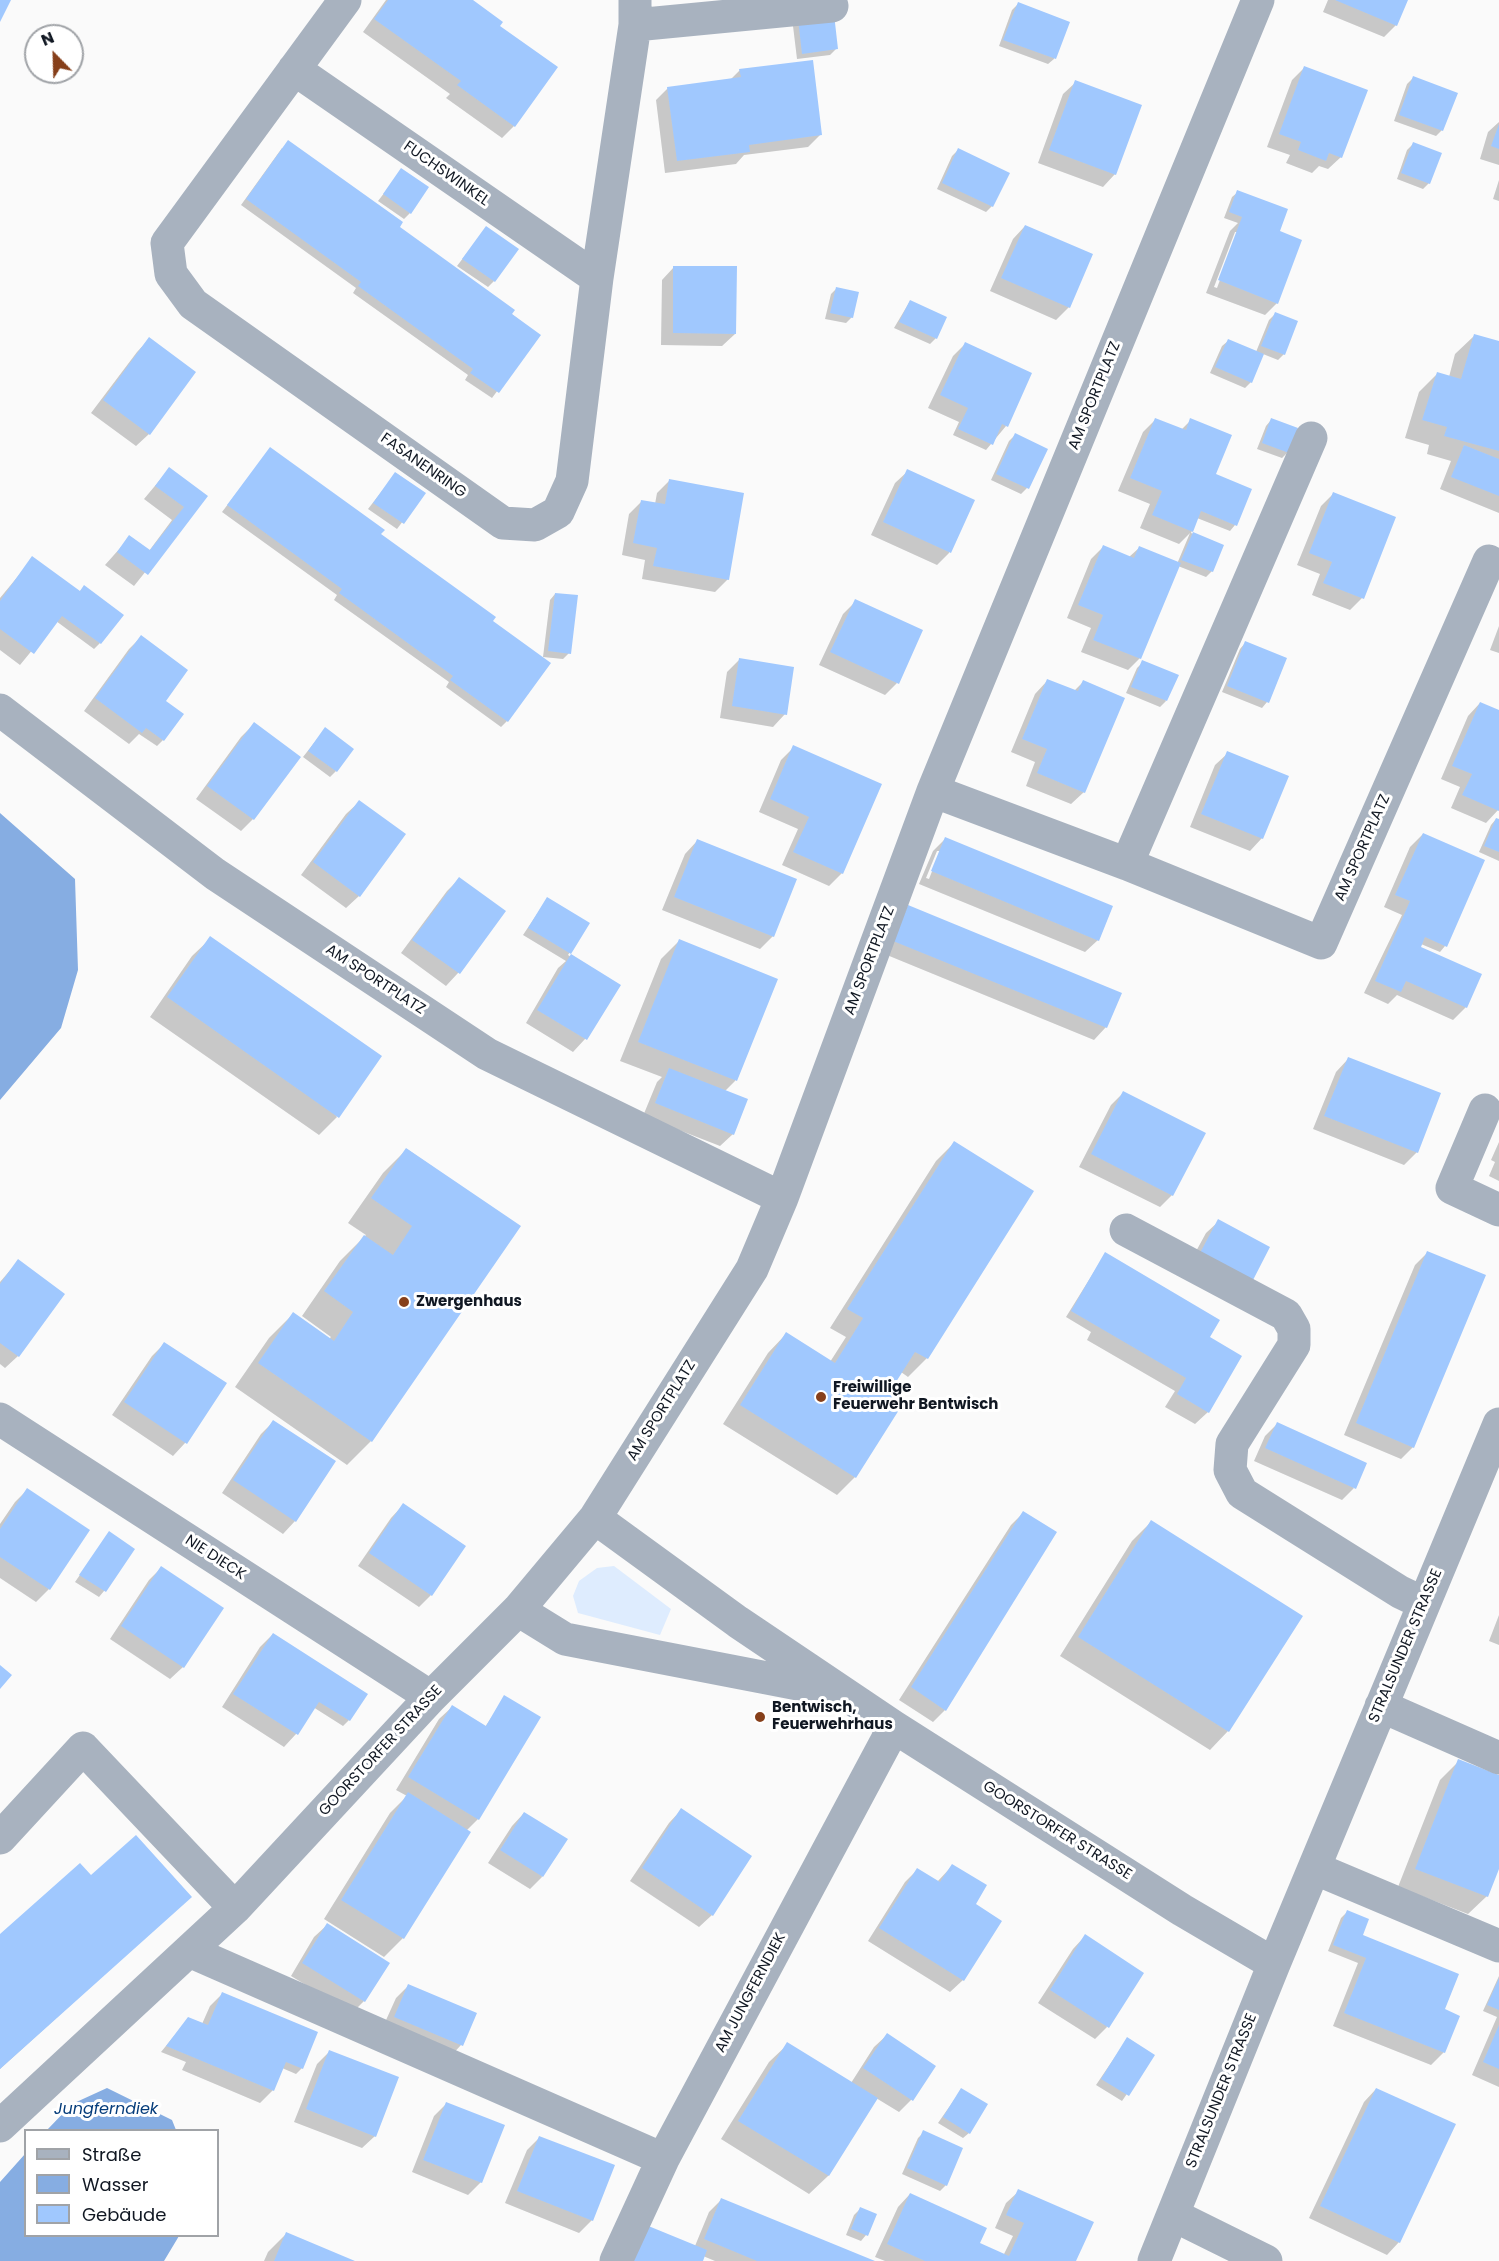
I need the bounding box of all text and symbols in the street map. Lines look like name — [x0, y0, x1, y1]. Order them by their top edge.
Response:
north arrow — [24, 24, 84, 84]
text: N — [38, 26, 58, 52]
street label: FUCHSWINKEL — [400, 138, 492, 210]
street label: AM SPORTPLATZ — [1065, 339, 1125, 453]
street label: FASANENRING — [377, 430, 469, 502]
street label: AM SPORTPLATZ — [1331, 792, 1395, 904]
street label: AM SPORTPLATZ — [841, 904, 899, 1018]
street label: AM SPORTPLATZ — [322, 941, 428, 1019]
place label: Zwergenhaus — [416, 1293, 522, 1311]
marker: Zwergenhaus — [397, 1295, 411, 1309]
street label: AM SPORTPLATZ — [624, 1357, 700, 1465]
place label: Freiwillige Feuerwehr Bentwisch — [833, 1379, 998, 1414]
marker: Freiwillige Feuerwehr Bentwisch — [814, 1390, 828, 1404]
street label: NIE DIECK — [181, 1532, 249, 1584]
street label: STRALSUNDER STRASSE — [1365, 1567, 1447, 1725]
street label: GOORSTORFER STRASSE — [316, 1682, 446, 1820]
place label: Bentwisch, Feuerwehrhaus — [772, 1699, 893, 1734]
marker: Bentwisch, Feuerwehrhaus — [753, 1710, 767, 1724]
street label: GOORSTORFER STRASSE — [979, 1778, 1135, 1884]
street label: AM JUNGFERNDIEK — [712, 1930, 790, 2056]
street label: STRALSUNDER STRASSE — [1183, 2011, 1261, 2171]
water label: Jungferndiek — [54, 2100, 158, 2120]
legend — [24, 2129, 219, 2237]
text: Straße — [82, 2142, 141, 2167]
text: Wasser — [82, 2172, 148, 2197]
text: Gebäude — [82, 2202, 166, 2227]

